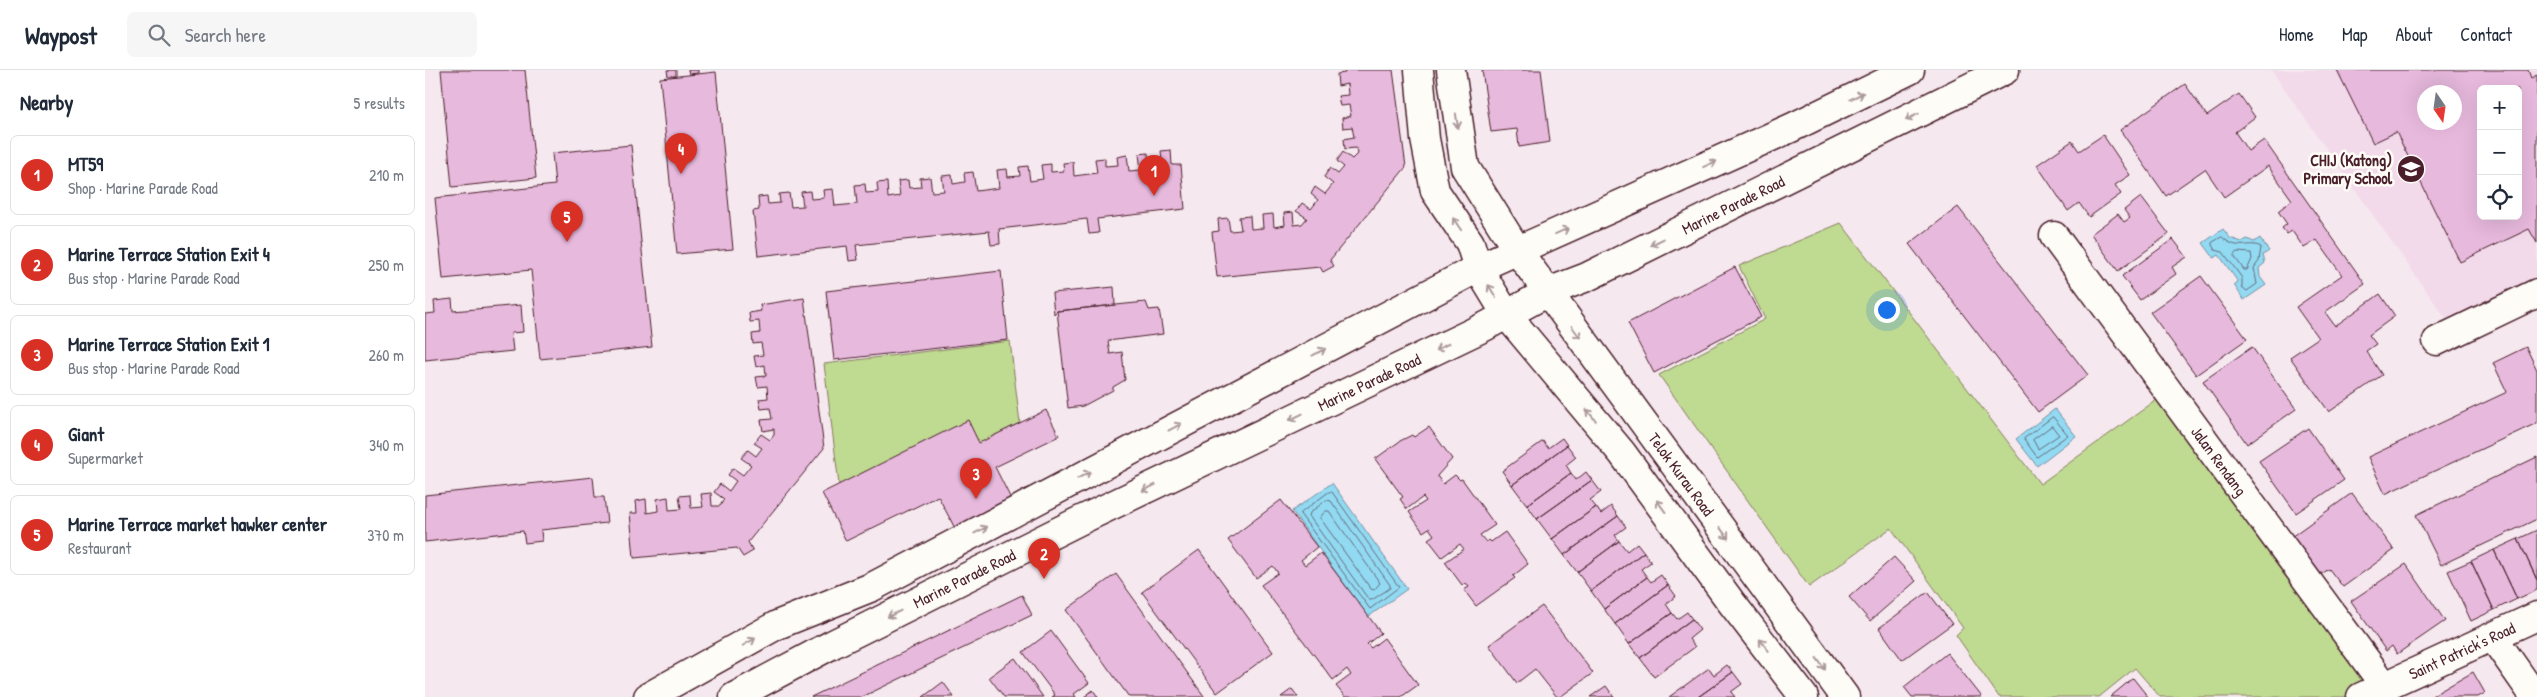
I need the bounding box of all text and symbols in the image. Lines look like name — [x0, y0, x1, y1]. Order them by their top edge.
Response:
search box — [127, 12, 477, 57]
text: Waypost — [25, 19, 97, 51]
icon: search — [145, 21, 173, 49]
text: Search here — [185, 22, 266, 48]
text: Home — [2279, 22, 2314, 47]
text: Map — [2342, 22, 2367, 47]
text: About — [2395, 22, 2432, 47]
text: Contact — [2460, 22, 2512, 47]
north arrow — [2417, 85, 2462, 130]
map controls — [2477, 85, 2522, 220]
button: + — [2477, 85, 2522, 130]
text: Nearby — [20, 88, 73, 117]
one-way arrow — [1849, 91, 1864, 100]
text: 5 results — [354, 92, 405, 114]
one-way arrow — [1452, 112, 1462, 128]
one-way arrow — [1905, 112, 1920, 122]
button: − — [2477, 130, 2522, 175]
pin: 4 — [665, 133, 697, 174]
place label: CHIJ (Katong) Primary School — [2303, 149, 2393, 190]
text: MT59 — [68, 151, 103, 177]
school or university icon: CHIJ (Katong) Primary School — [2396, 154, 2426, 184]
pin: 1 — [1138, 155, 1170, 196]
one-way arrow — [1702, 159, 1717, 169]
text: 1 — [34, 164, 40, 186]
text: 210 m — [369, 164, 404, 186]
street label: Marine Parade Road — [1678, 170, 1788, 239]
button: locate — [2477, 175, 2522, 220]
text: Shop · Marine Parade Road — [68, 177, 218, 199]
pin: 5 — [551, 201, 583, 242]
one-way arrow — [1452, 217, 1462, 231]
one-way arrow — [1554, 226, 1569, 235]
one-way arrow — [1649, 238, 1664, 248]
text: Marine Terrace Station Exit 4 — [68, 241, 270, 267]
text: 2 — [33, 254, 41, 276]
text: 250 m — [368, 254, 404, 276]
text: Bus stop · Marine Parade Road — [68, 267, 240, 289]
one-way arrow — [1487, 284, 1497, 298]
your location — [1874, 297, 1900, 323]
one-way arrow — [1571, 325, 1581, 339]
text: Marine Terrace Station Exit 1 — [68, 331, 270, 357]
one-way arrow — [1435, 342, 1450, 352]
text: 3 — [33, 344, 41, 366]
text: 260 m — [368, 344, 404, 366]
one-way arrow — [1311, 347, 1326, 356]
street label: Marine Parade Road — [1314, 348, 1424, 416]
text: Bus stop · Marine Parade Road — [68, 357, 240, 379]
one-way arrow — [1585, 409, 1596, 422]
one-way arrow — [1289, 413, 1304, 422]
text: Giant — [68, 421, 104, 447]
street label: Jalan Rendang — [2186, 421, 2252, 500]
one-way arrow — [1167, 422, 1182, 431]
street label: Telok Kurau Road — [1643, 428, 1719, 520]
text: 4 — [34, 434, 40, 456]
text: 340 m — [369, 434, 404, 456]
text: Supermarket — [68, 447, 143, 469]
pin: 3 — [960, 458, 992, 499]
one-way arrow — [1076, 470, 1091, 479]
one-way arrow — [1142, 483, 1157, 493]
one-way arrow — [1656, 499, 1666, 513]
text: Marine Terrace market hawker center — [68, 511, 327, 537]
text: 5 — [34, 524, 40, 546]
text: 370 m — [367, 524, 404, 546]
one-way arrow — [973, 525, 988, 535]
one-way arrow — [1719, 526, 1730, 539]
text: Restaurant — [68, 537, 131, 559]
pin: 2 — [1028, 538, 1060, 579]
street label: Marine Parade Road — [909, 544, 1019, 613]
one-way arrow — [887, 610, 902, 619]
street label: Saint Patrick's Road — [2405, 617, 2518, 685]
one-way arrow — [741, 636, 755, 646]
one-way arrow — [1758, 639, 1769, 652]
one-way arrow — [1816, 657, 1826, 671]

